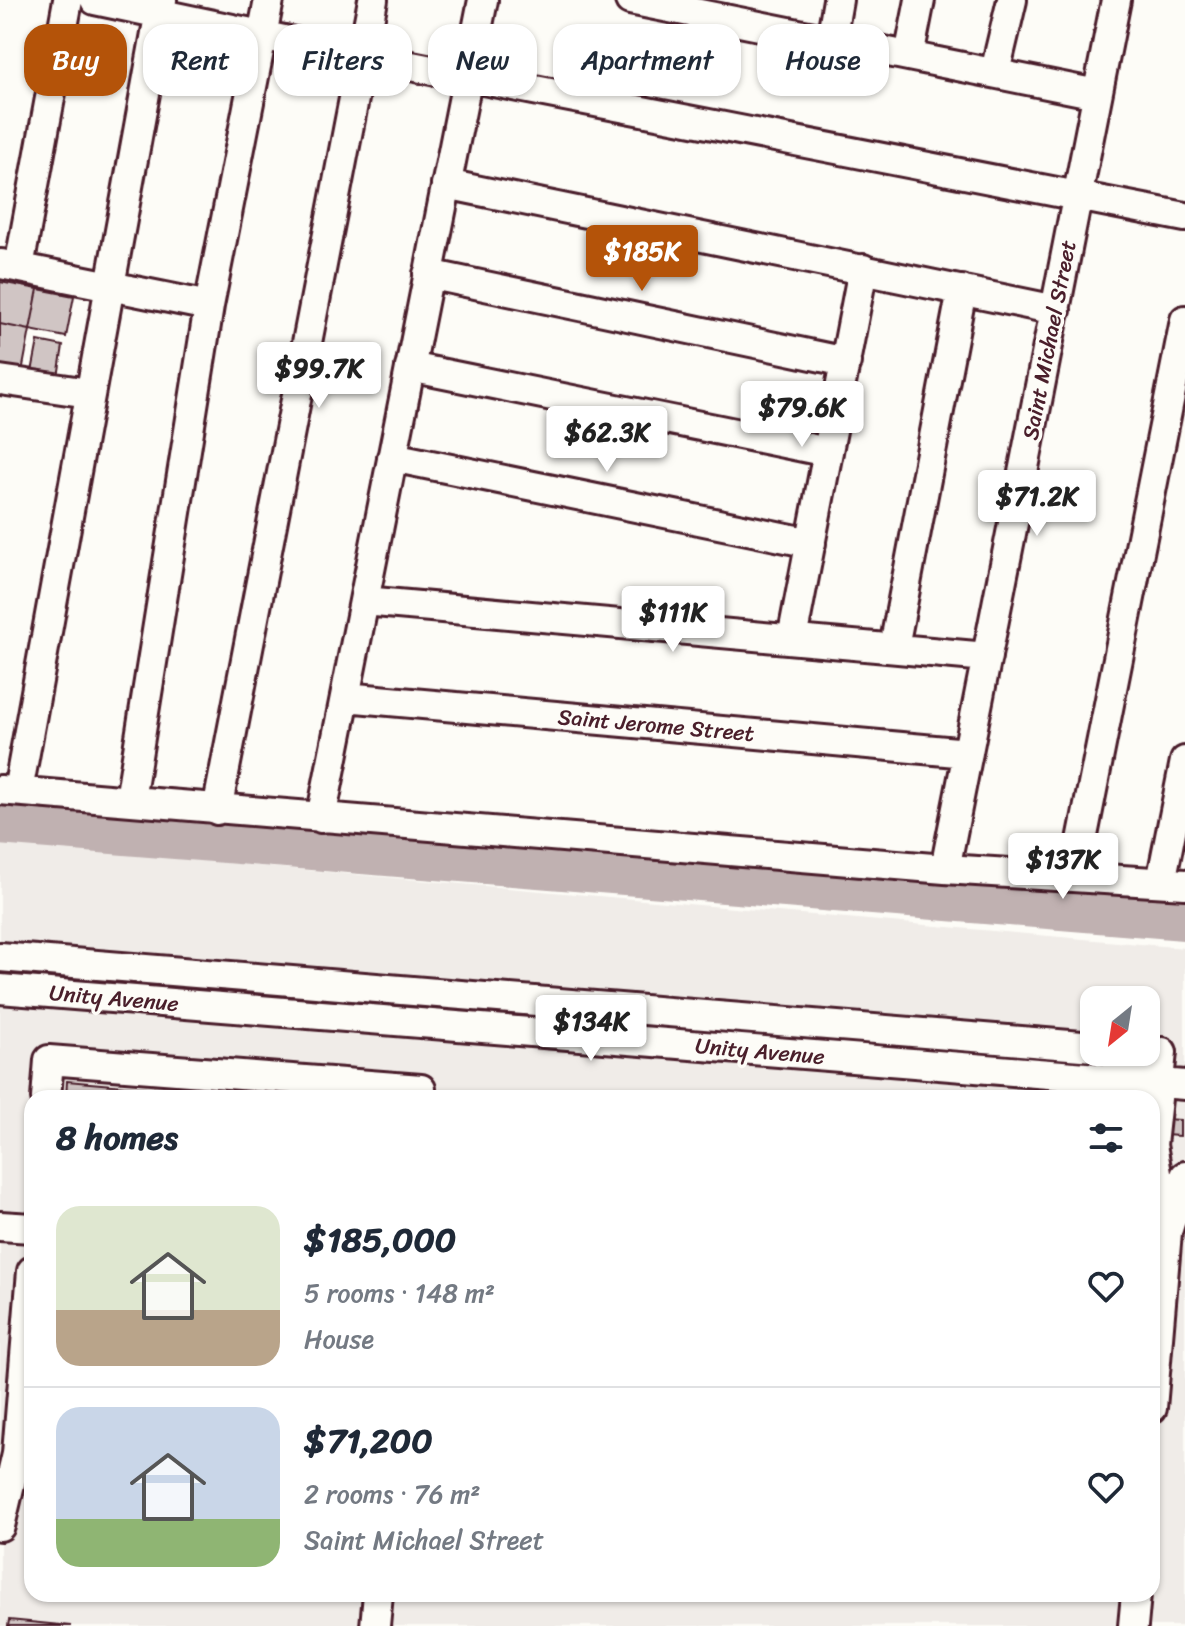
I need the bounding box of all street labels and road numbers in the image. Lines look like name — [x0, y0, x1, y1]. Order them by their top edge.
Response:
street label: Saint Michael Street — [1010, 236, 1088, 443]
street label: Saint Jerome Street — [556, 697, 756, 753]
street label: Unity Avenue — [48, 973, 180, 1023]
street label: Unity Avenue — [694, 1026, 826, 1076]

